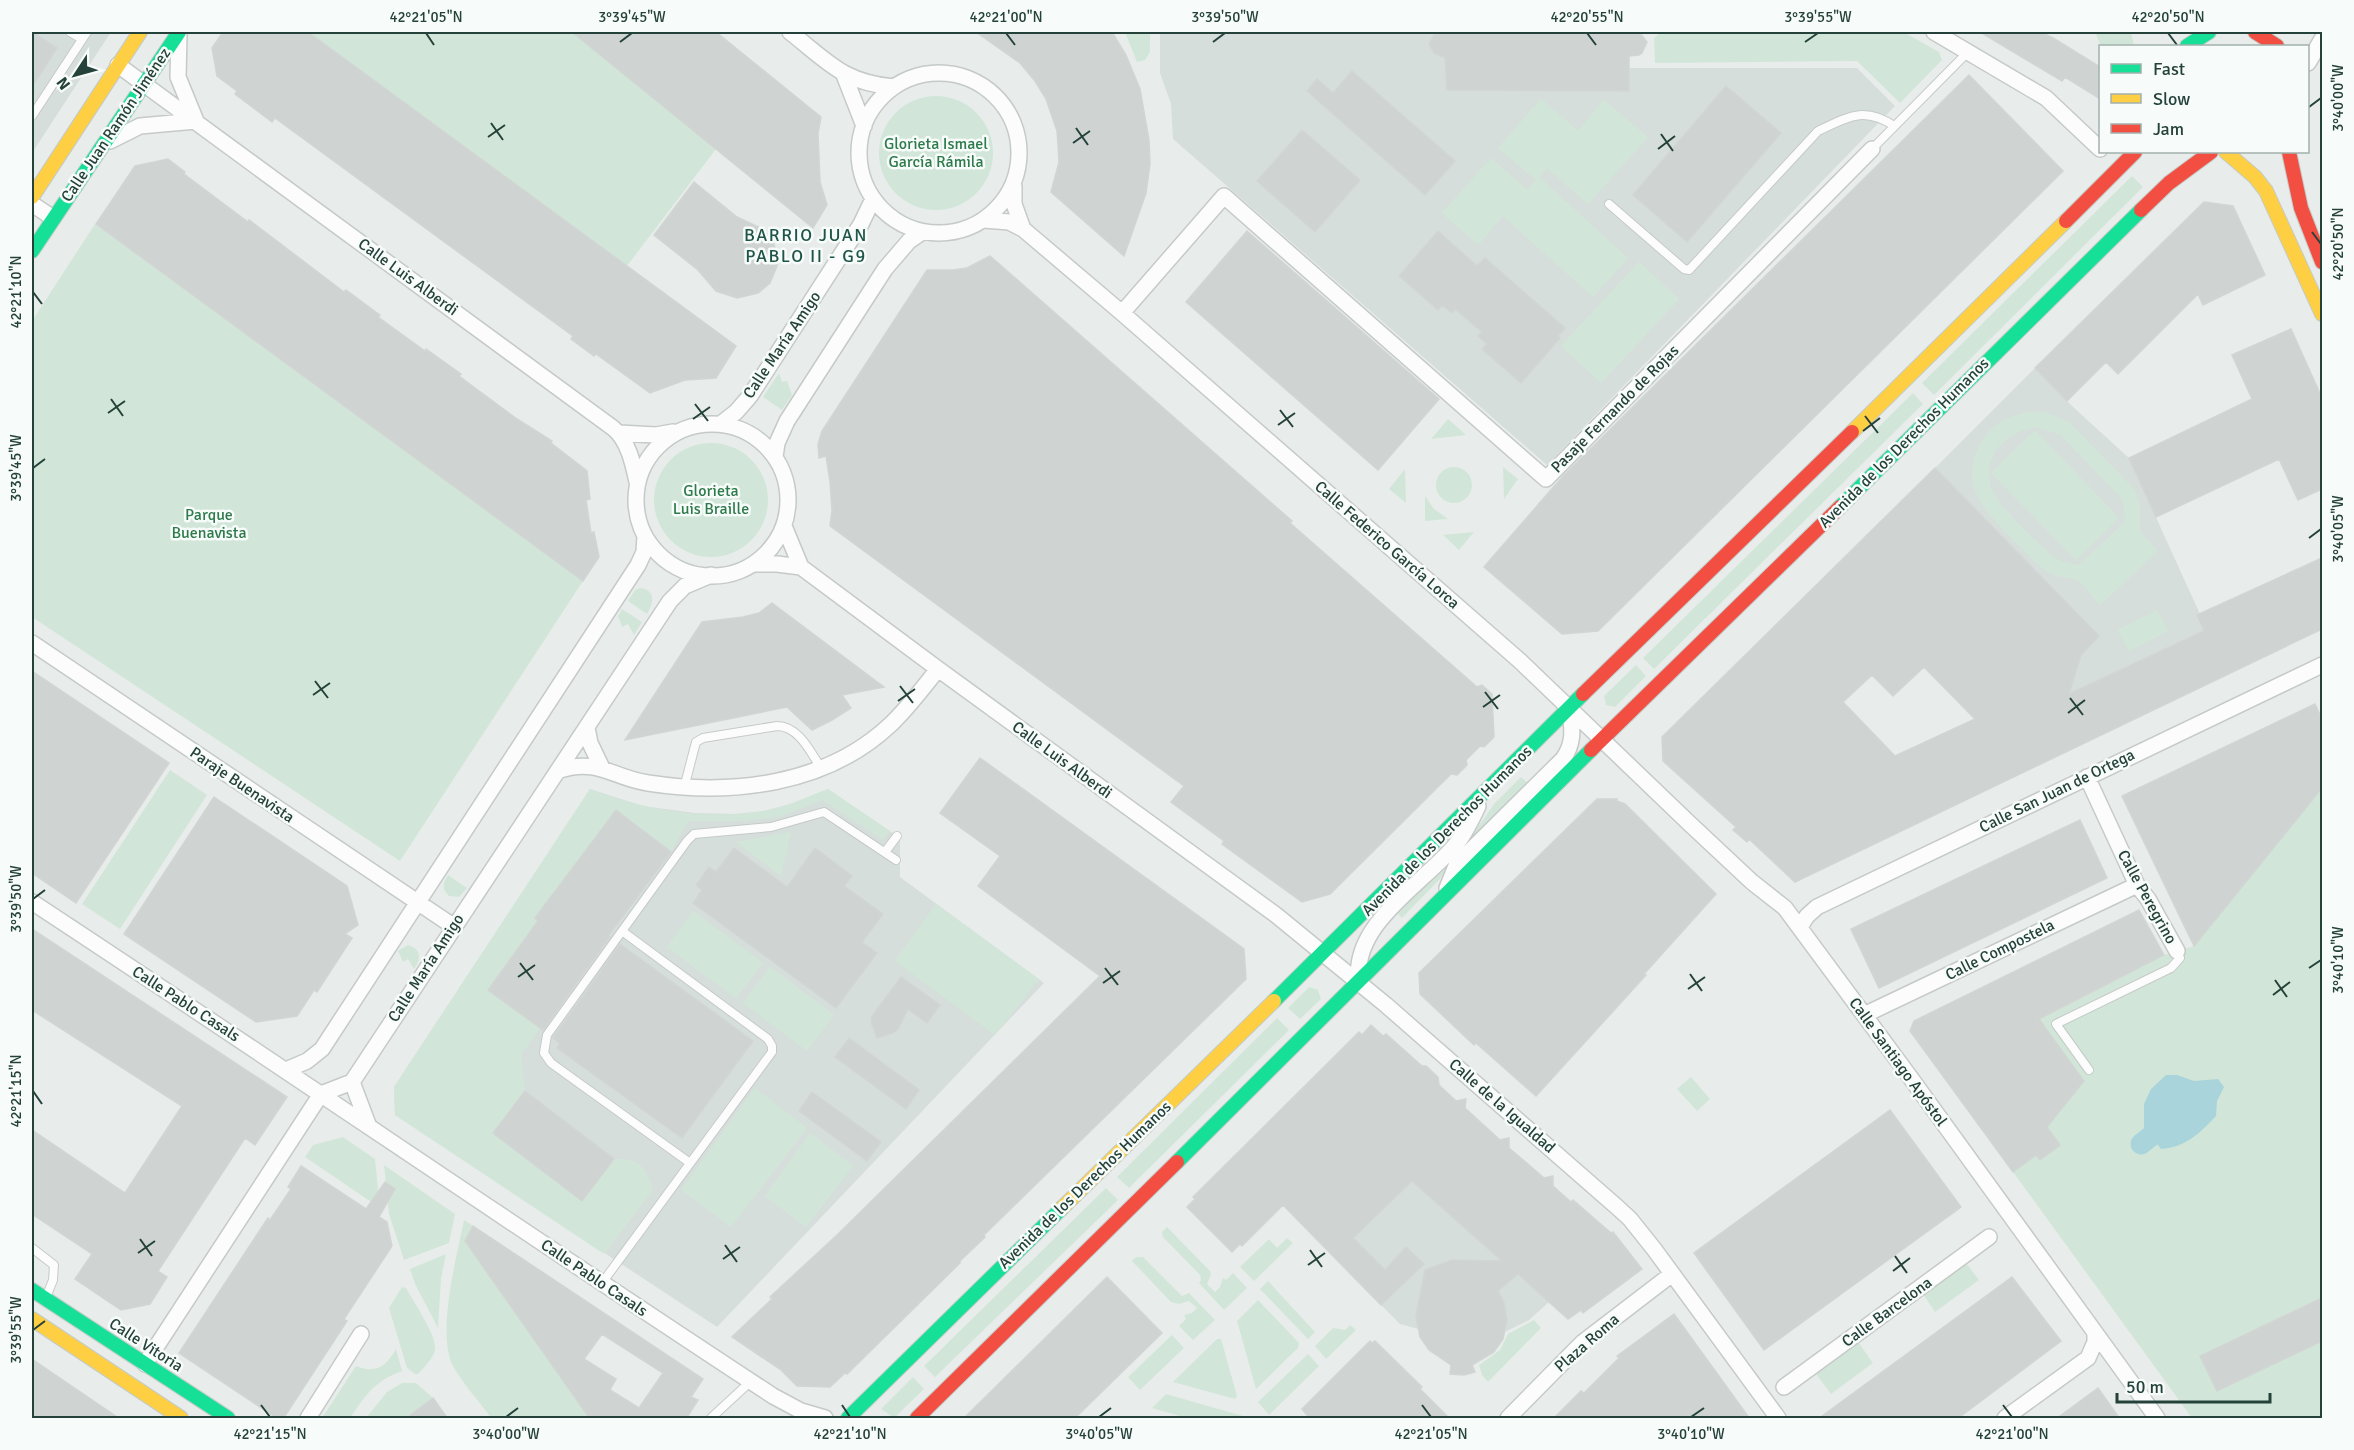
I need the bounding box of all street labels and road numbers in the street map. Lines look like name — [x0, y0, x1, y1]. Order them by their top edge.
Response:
street label: Calle Juan Ramón Jiménez — [57, 44, 175, 206]
street label: Calle Luis Alberdi — [354, 234, 462, 320]
street label: Calle María Amigo — [739, 288, 825, 402]
street label: Pasaje Fernando de Rojas — [1547, 341, 1683, 477]
street label: Avenida de los Derechos Humanos — [1815, 354, 1993, 532]
street label: Calle Federico García Lorca — [1310, 477, 1464, 613]
street label: Calle Luis Alberdi — [1008, 717, 1116, 803]
street label: Avenida de los Derechos Humanos — [1358, 742, 1536, 920]
street label: Paraje Buenavista — [186, 743, 298, 827]
street label: Calle San Juan de Ortega — [1976, 745, 2138, 837]
street label: Calle Peregrino — [2113, 846, 2181, 948]
street label: Calle María Amigo — [384, 910, 468, 1026]
street label: Calle Compostela — [1942, 915, 2058, 985]
street label: Calle Pablo Casals — [128, 962, 244, 1046]
street label: Calle Santiago Apóstol — [1845, 994, 1952, 1131]
street label: Calle de la Igualdad — [1445, 1054, 1559, 1158]
street label: Avenida de los Derechos Humanos — [994, 1097, 1176, 1273]
street label: Calle Pablo Casals — [537, 1235, 651, 1321]
street label: Calle Barcelona — [1838, 1273, 1936, 1351]
street label: Plaza Roma — [1551, 1309, 1623, 1377]
street label: Calle Vitoria — [105, 1314, 187, 1376]

